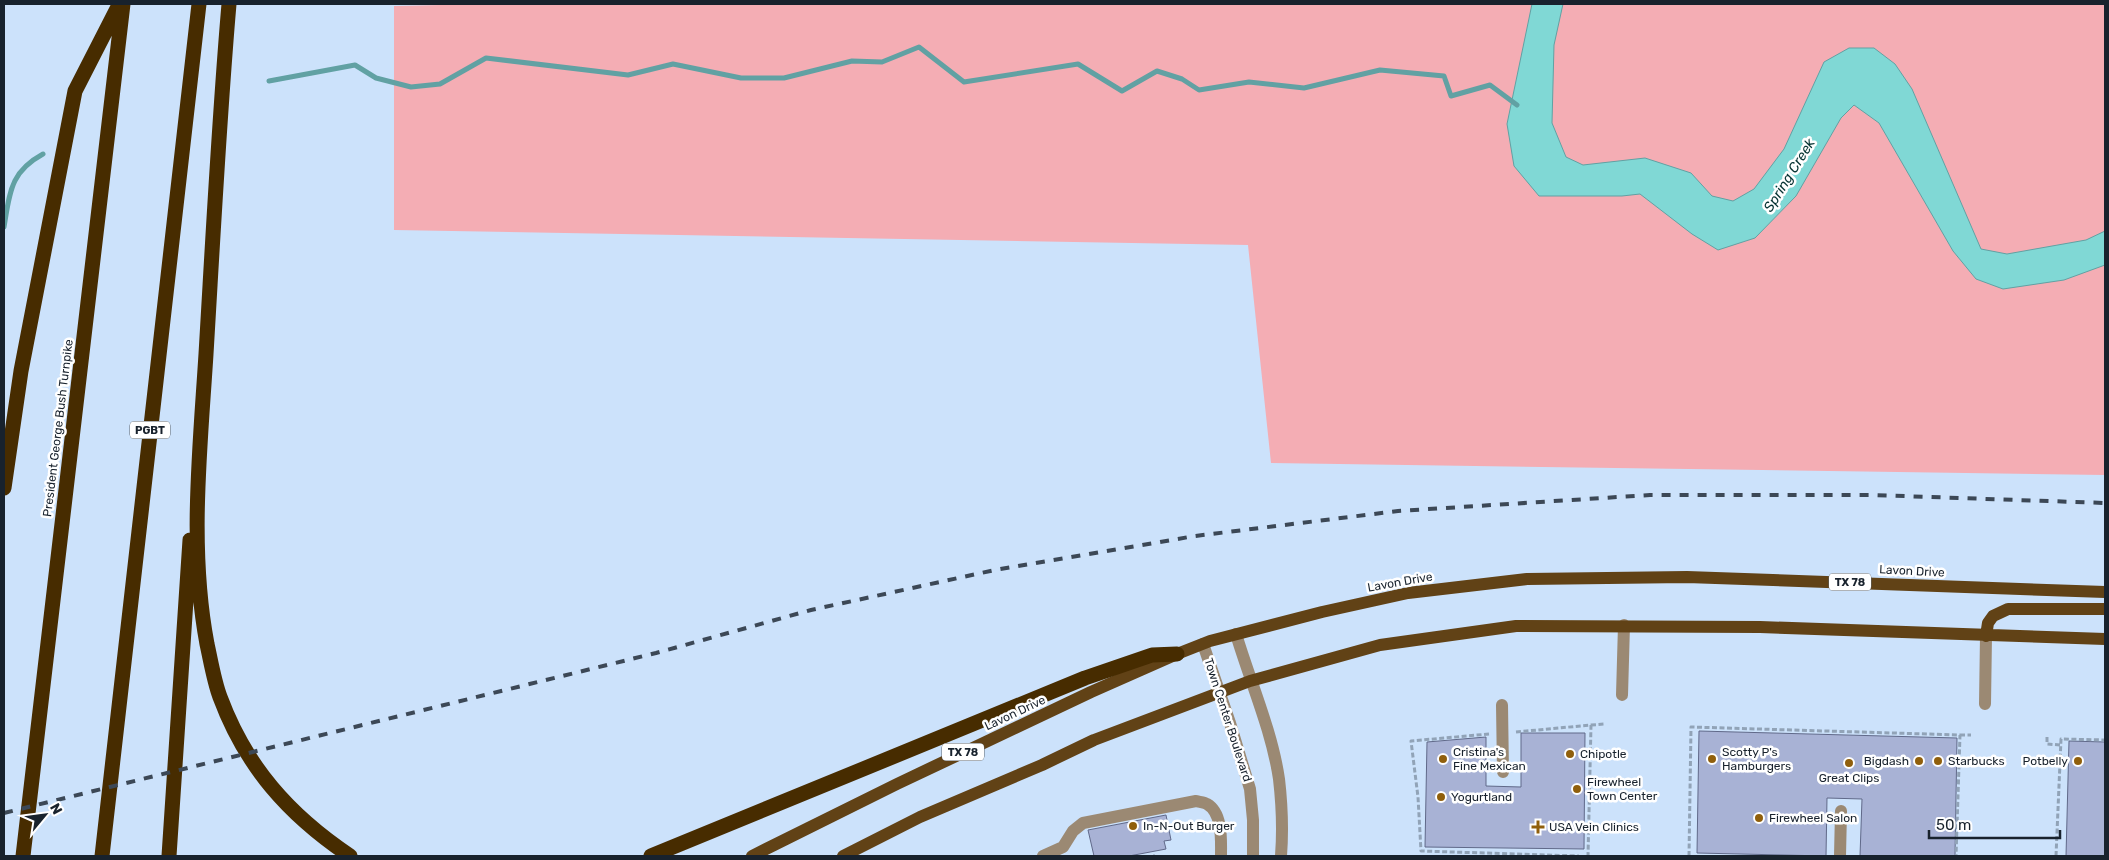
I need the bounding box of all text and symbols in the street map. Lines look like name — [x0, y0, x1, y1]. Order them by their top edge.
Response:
water label: Spring Creek — [1760, 135, 1819, 215]
street label: President George Bush Turnpike — [40, 338, 76, 518]
road number: PGBT — [130, 422, 170, 438]
street label: Lavon Drive — [1879, 562, 1945, 580]
street label: Lavon Drive — [1366, 569, 1434, 595]
road number: TX 78 — [1829, 574, 1871, 590]
street label: Town Center Boulevard — [1201, 656, 1255, 784]
street label: Lavon Drive — [982, 693, 1048, 733]
road number: TX 78 — [942, 744, 984, 760]
place label: Cristina's Fine Mexican — [1453, 745, 1526, 773]
place label: Scotty P's Hamburgers — [1722, 745, 1791, 773]
place label: Chipotle — [1580, 747, 1627, 761]
marker: Chipotle — [1564, 748, 1576, 760]
marker: Cristina's Fine Mexican — [1437, 753, 1449, 765]
marker: Scotty P's Hamburgers — [1706, 753, 1718, 765]
place label: Bigdash — [1864, 754, 1909, 768]
place label: Starbucks — [1948, 754, 2005, 768]
place label: Potbelly — [2023, 754, 2068, 768]
marker: Bigdash — [1913, 755, 1925, 767]
marker: Starbucks — [1932, 755, 1944, 767]
marker: Potbelly — [2072, 755, 2084, 767]
marker: Great Clips — [1843, 757, 1855, 769]
place label: Great Clips — [1819, 771, 1879, 785]
place label: Firewheel Town Center — [1587, 775, 1658, 803]
marker: Firewheel Town Center — [1571, 783, 1583, 795]
north arrow — [20, 790, 70, 840]
place label: Yogurtland — [1451, 790, 1512, 804]
marker: Yogurtland — [1435, 791, 1447, 803]
text: N — [46, 800, 66, 817]
scale bar — [1929, 808, 2060, 840]
place label: Firewheel Salon — [1769, 811, 1857, 825]
marker: Firewheel Salon — [1753, 812, 1765, 824]
text: 50 m — [1936, 816, 1971, 834]
place label: In-N-Out Burger — [1143, 819, 1235, 833]
marker: In-N-Out Burger — [1127, 820, 1139, 832]
marker: USA Vein Clinics — [1531, 820, 1545, 834]
place label: USA Vein Clinics — [1549, 820, 1639, 834]

